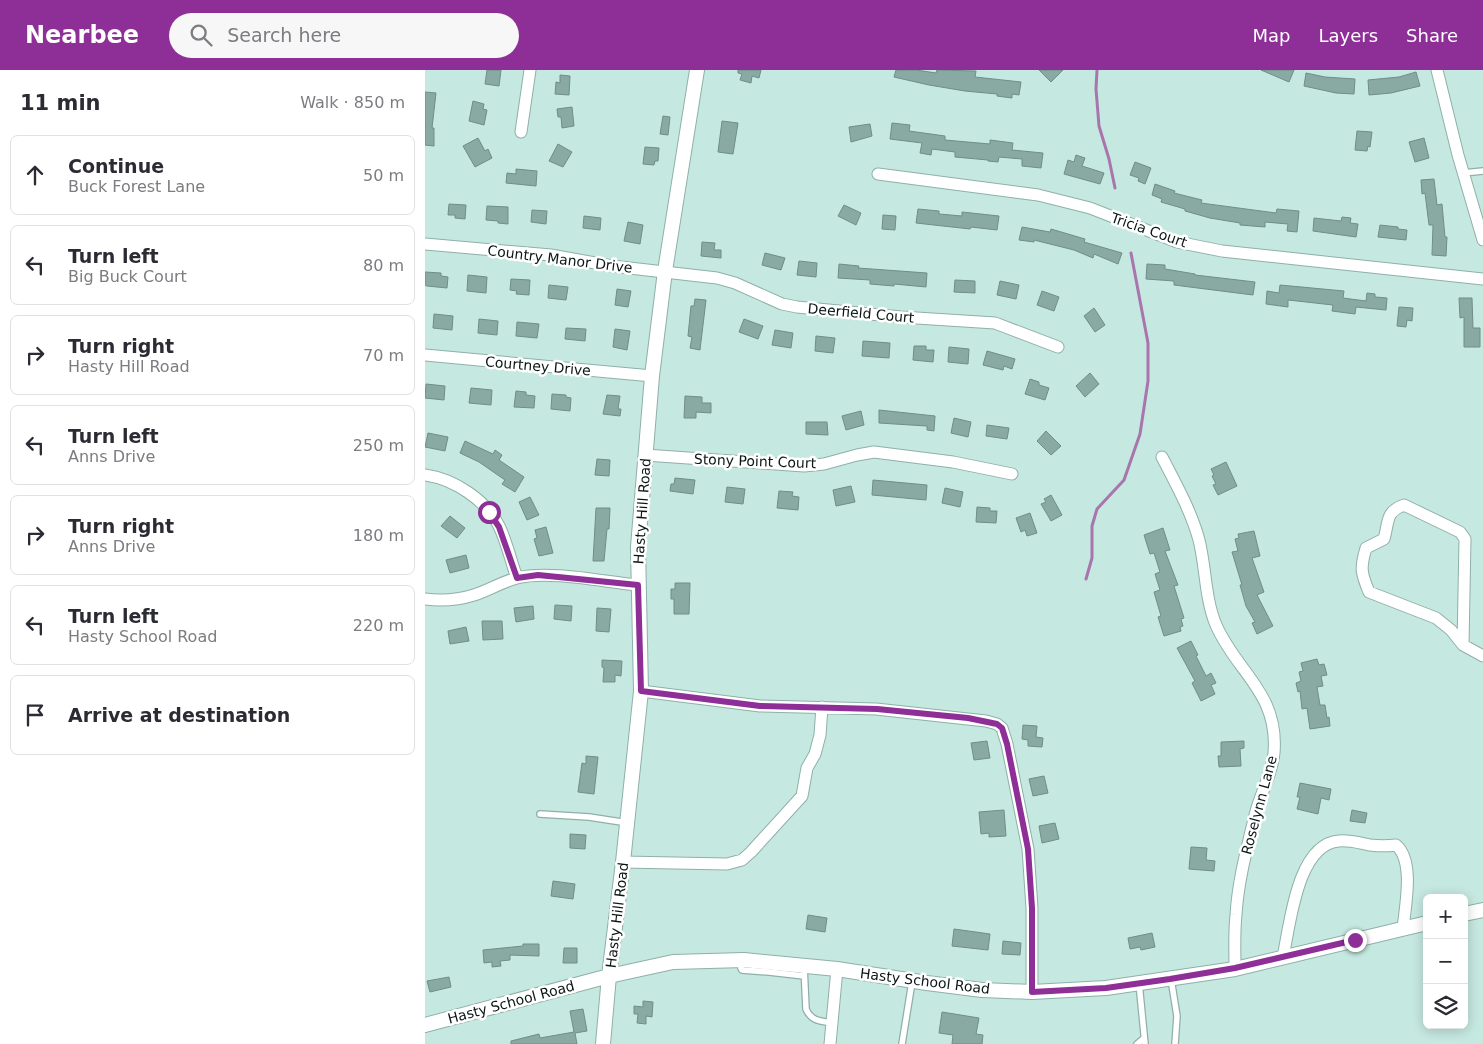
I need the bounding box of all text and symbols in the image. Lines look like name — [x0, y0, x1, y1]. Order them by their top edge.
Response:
search box — [169, 13, 519, 58]
text: Nearbee — [25, 21, 139, 49]
icon: search — [187, 21, 215, 49]
text: Search here — [227, 24, 341, 46]
text: Map — [1252, 25, 1290, 46]
text: Layers — [1318, 25, 1378, 46]
text: Share — [1406, 25, 1458, 46]
text: 11 min — [20, 91, 101, 115]
text: Walk · 850 m — [300, 93, 405, 112]
text: Continue — [68, 155, 164, 177]
icon: ahead — [21, 161, 49, 189]
text: 50 m — [363, 166, 404, 185]
text: Buck Forest Lane — [68, 177, 205, 196]
street label: Tricia Court — [1108, 209, 1190, 251]
street label: Country Manor Drive — [487, 242, 633, 276]
text: Turn left — [68, 245, 159, 267]
icon: left — [21, 251, 49, 279]
text: 80 m — [363, 256, 404, 275]
text: Big Buck Court — [68, 267, 187, 286]
street label: Deerfield Court — [807, 300, 915, 326]
text: Turn right — [68, 335, 174, 357]
icon: right — [21, 341, 49, 369]
text: 70 m — [363, 346, 404, 365]
street label: Courtney Drive — [484, 353, 592, 379]
text: Hasty Hill Road — [68, 357, 190, 376]
text: Turn left — [68, 425, 159, 447]
icon: left — [21, 431, 49, 459]
text: 250 m — [353, 436, 404, 455]
text: Anns Drive — [68, 447, 155, 466]
street label: Stony Point Court — [694, 451, 817, 471]
street label: Hasty Hill Road — [630, 457, 654, 565]
route start — [478, 501, 501, 524]
text: Turn right — [68, 515, 174, 537]
icon: right — [21, 521, 49, 549]
text: 180 m — [353, 526, 404, 545]
text: Anns Drive — [68, 537, 155, 556]
text: Turn left — [68, 605, 159, 627]
icon: left — [21, 611, 49, 639]
text: 220 m — [353, 616, 404, 635]
text: Hasty School Road — [68, 627, 217, 646]
icon: arrive — [21, 701, 49, 729]
text: Arrive at destination — [68, 704, 290, 726]
street label: Roselynn Lane — [1238, 754, 1280, 856]
street label: Hasty Hill Road — [603, 861, 631, 969]
map controls — [1423, 894, 1468, 1029]
button: + — [1423, 894, 1468, 939]
route end — [1344, 929, 1367, 952]
button: − — [1423, 939, 1468, 984]
street label: Hasty School Road — [859, 965, 991, 997]
street label: Hasty School Road — [446, 977, 576, 1027]
button: layers — [1423, 984, 1468, 1029]

